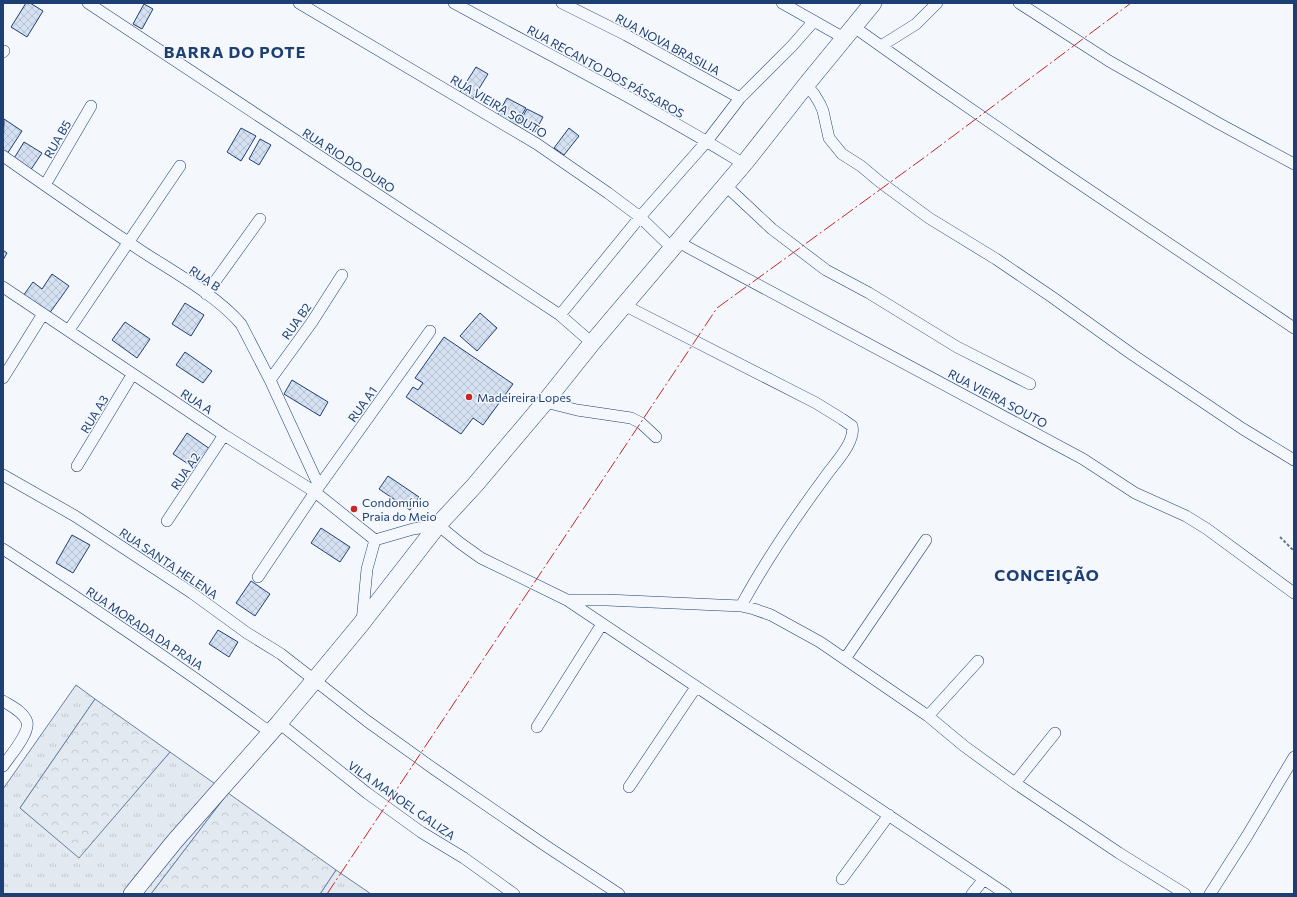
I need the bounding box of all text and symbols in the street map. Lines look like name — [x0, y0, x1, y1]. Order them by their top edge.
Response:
street label: RUA NOVA BRASILIA — [613, 11, 723, 77]
street label: RUA RECANTO DOS PÁSSAROS — [525, 22, 687, 120]
district label: BARRA DO POTE — [164, 42, 306, 61]
street label: RUA VIEIRA SOUTO — [448, 72, 550, 140]
street label: RUA B5 — [41, 117, 73, 160]
street label: RUA RIO DO OURO — [300, 125, 398, 195]
street label: RUA B — [187, 263, 223, 294]
street label: RUA B2 — [278, 300, 314, 342]
street label: RUA VIEIRA SOUTO — [946, 366, 1050, 430]
street label: RUA A1 — [345, 384, 379, 424]
street label: RUA A — [178, 386, 216, 416]
place label: Madeireira Lopes — [477, 390, 571, 404]
street label: RUA A3 — [77, 392, 111, 436]
marker: Madeireira Lopes — [464, 392, 474, 402]
street label: RUA A2 — [168, 450, 203, 492]
place label: Condomínio Praia do Meio — [362, 495, 437, 523]
marker: Condomínio Praia do Meio — [349, 504, 359, 514]
street label: RUA SANTA HELENA — [117, 525, 221, 601]
district label: CONCEIÇÃO — [994, 565, 1100, 584]
street label: RUA MORADA DA PRAIA — [84, 584, 206, 672]
street label: VILA MANOEL GALIZA — [346, 758, 458, 842]

